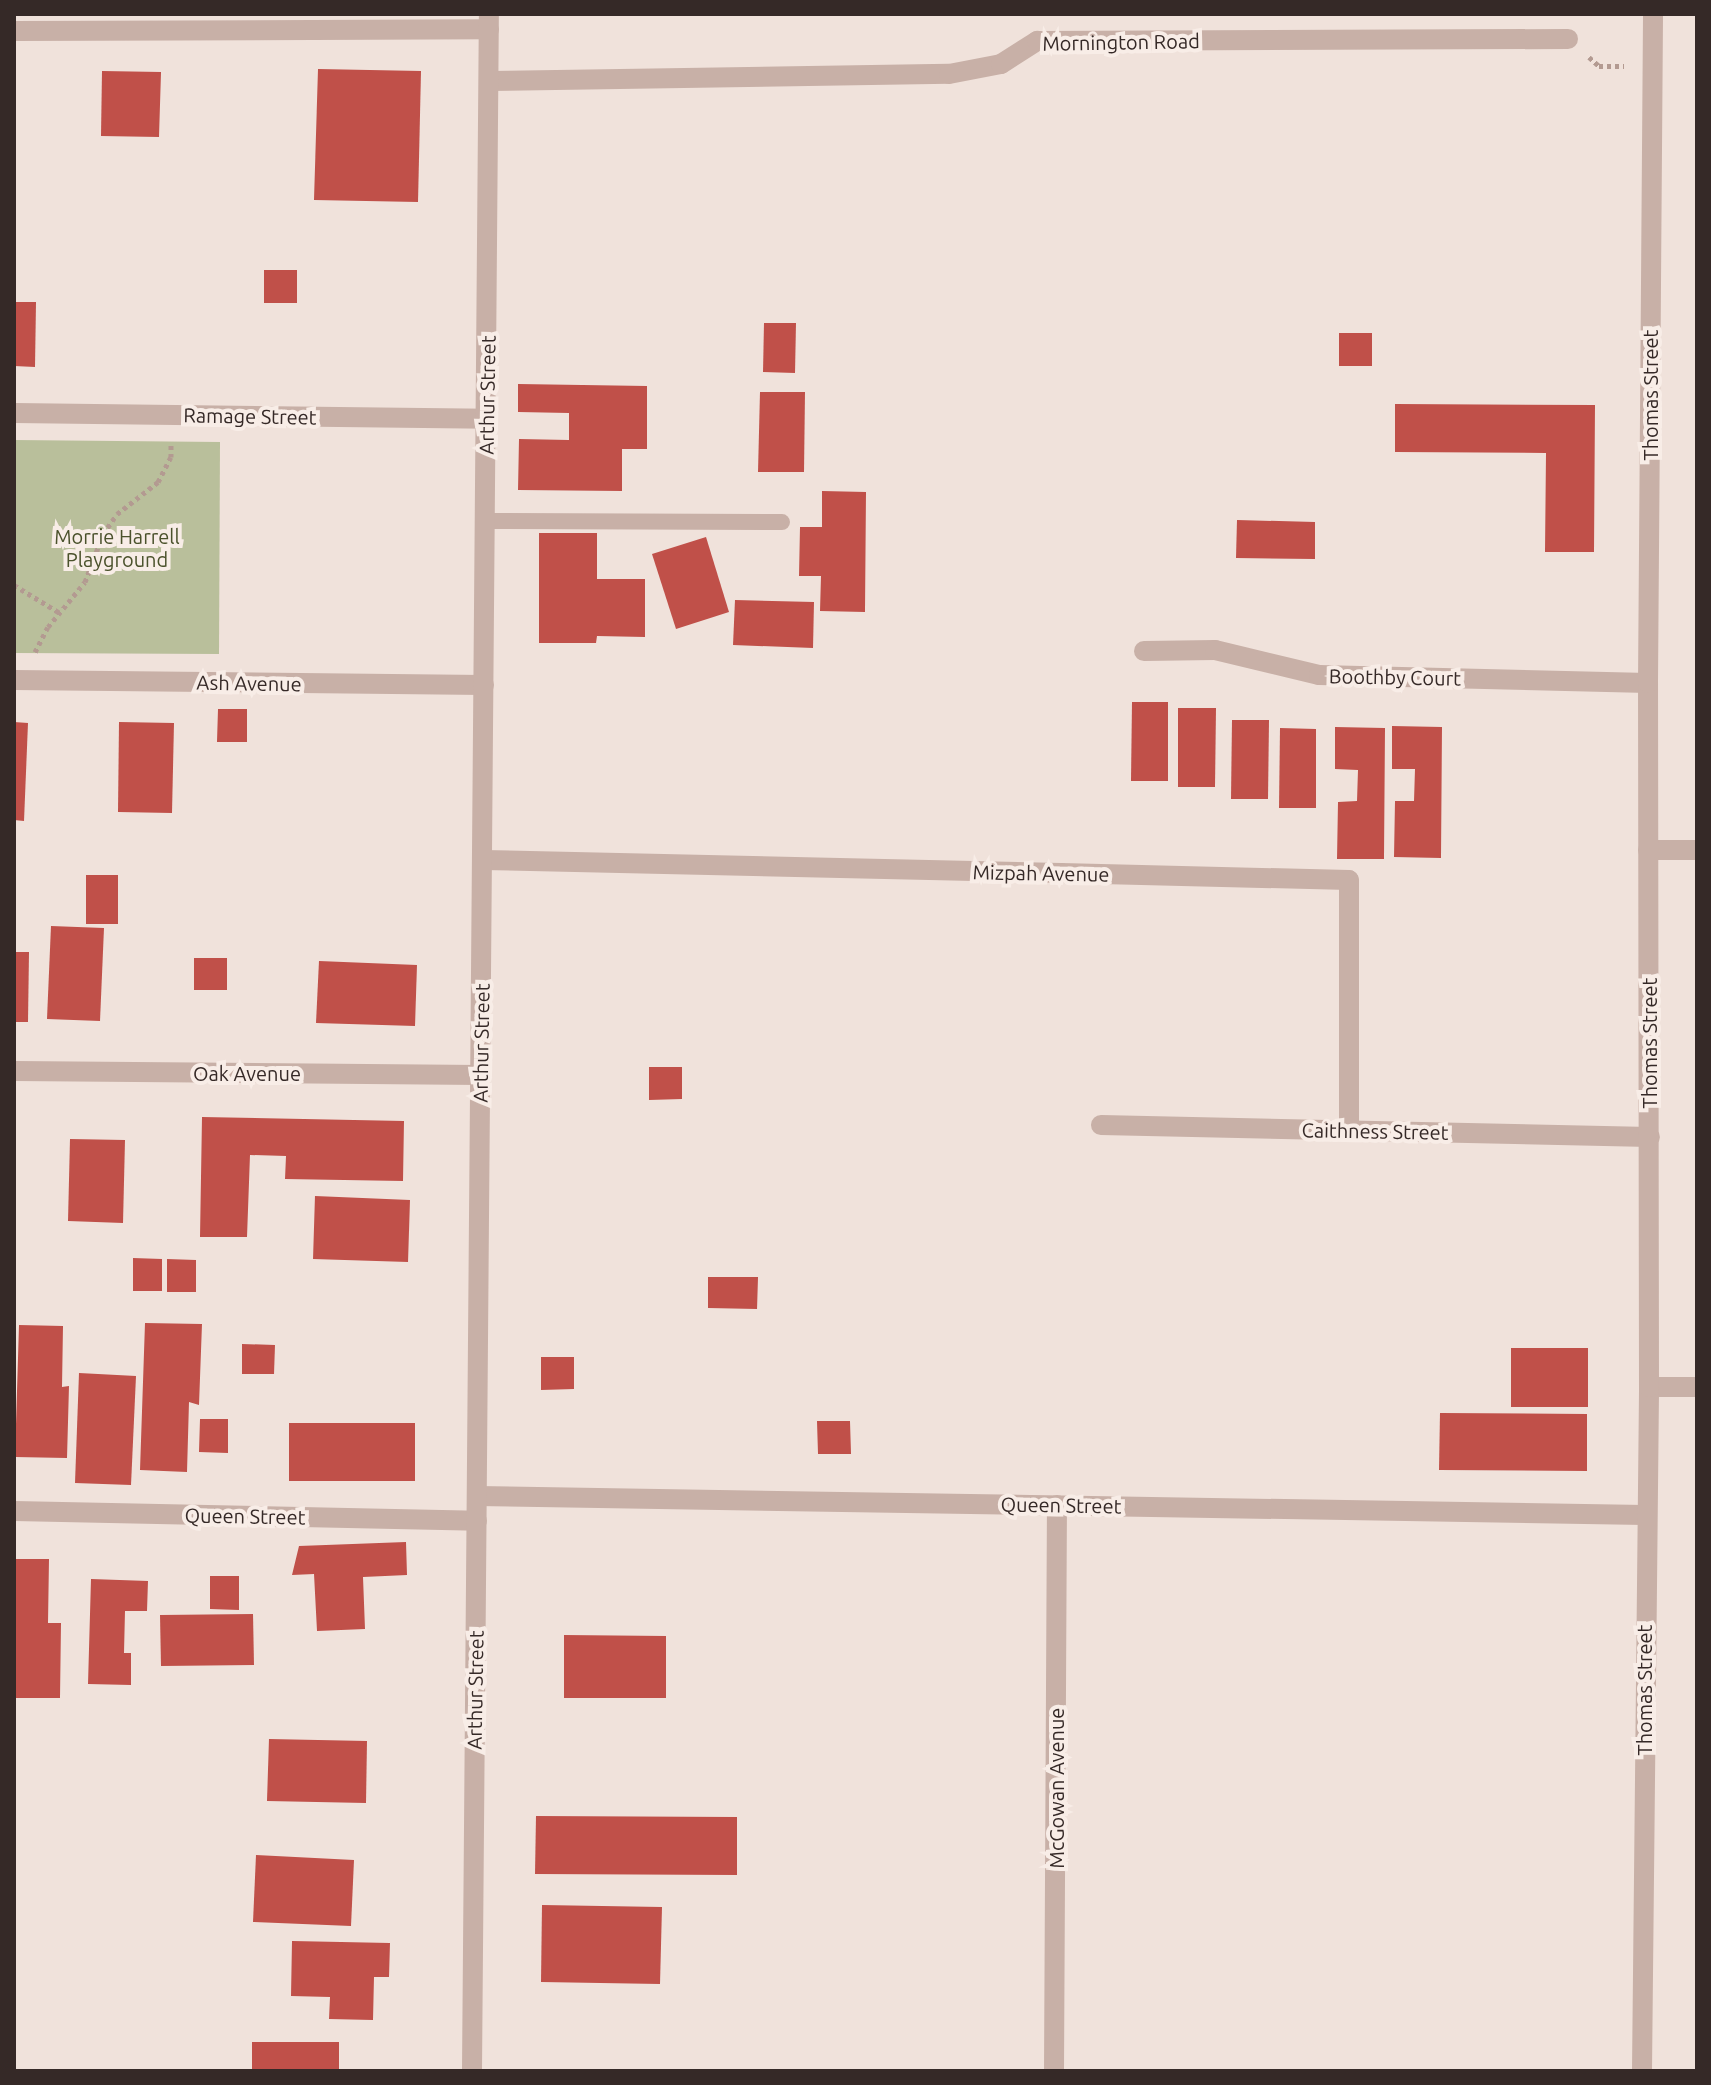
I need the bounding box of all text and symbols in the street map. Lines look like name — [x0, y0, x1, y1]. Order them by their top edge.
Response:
street label: Mornington Road — [1042, 29, 1200, 55]
street label: Thomas Street — [1638, 330, 1662, 460]
street label: Arthur Street — [474, 335, 500, 455]
street label: Ramage Street — [183, 403, 317, 429]
park label: Morrie Harrell Playground — [54, 524, 180, 571]
street label: Boothby Court — [1329, 664, 1461, 690]
street label: Ash Avenue — [196, 670, 302, 696]
street label: Mizpah Avenue — [972, 860, 1110, 886]
street label: Thomas Street — [1637, 978, 1661, 1108]
street label: Arthur Street — [468, 983, 494, 1103]
street label: Oak Avenue — [193, 1061, 301, 1085]
street label: Caithness Street — [1301, 1118, 1449, 1144]
street label: Queen Street — [1000, 1492, 1122, 1518]
street label: Queen Street — [184, 1503, 306, 1529]
street label: Thomas Street — [1632, 1625, 1656, 1755]
street label: Arthur Street — [462, 1630, 488, 1750]
street label: McGowan Avenue — [1044, 1708, 1068, 1868]

